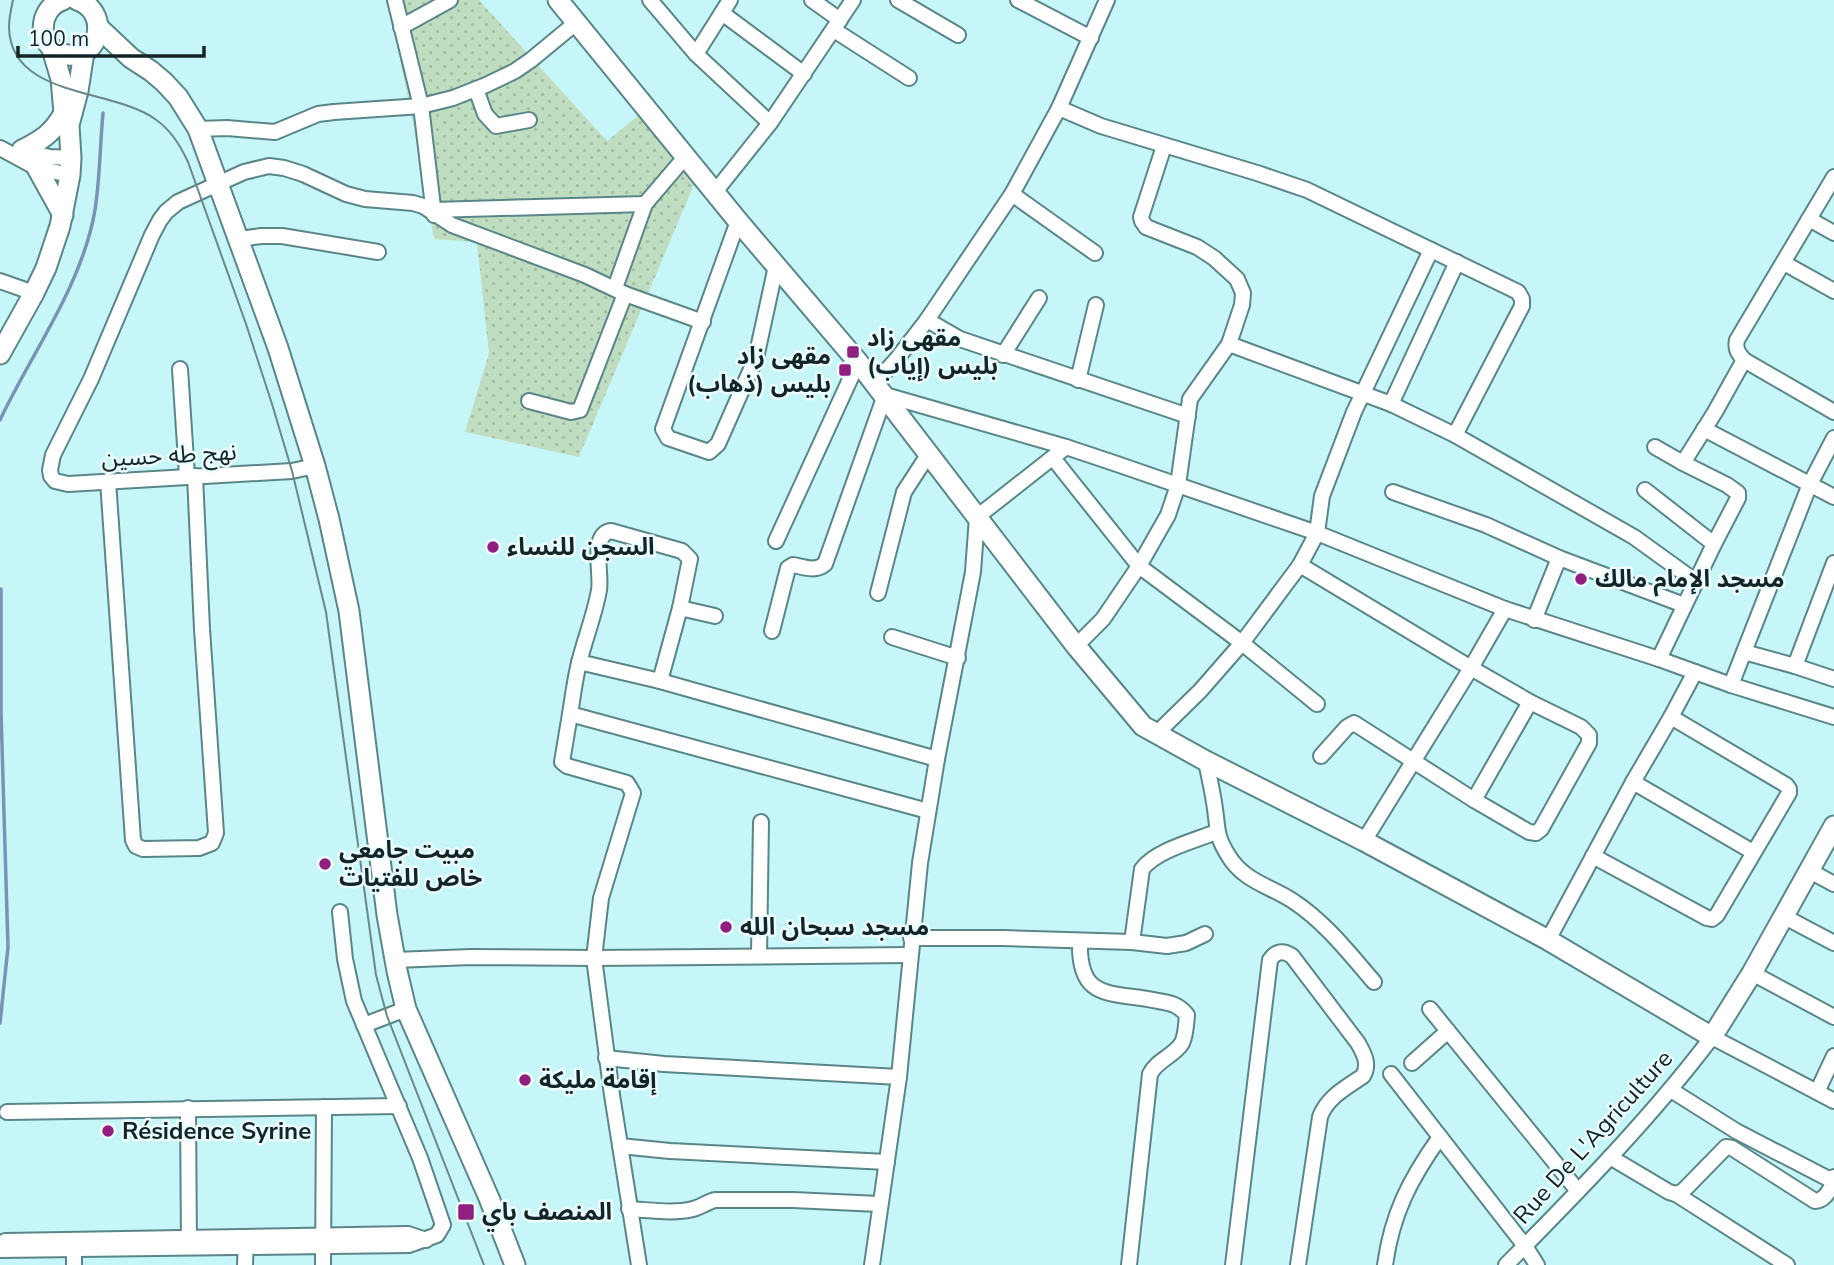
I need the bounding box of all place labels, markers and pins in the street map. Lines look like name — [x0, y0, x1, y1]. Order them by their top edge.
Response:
place label: مقهى زاد بليس (إياب) — [867, 322, 998, 382]
place label: مقهى زاد بليس (ذهاب) — [687, 340, 831, 400]
marker: مقهى زاد بليس (إياب) — [845, 344, 861, 360]
marker: مقهى زاد بليس (ذهاب) — [837, 362, 853, 378]
place label: السجن للنساء — [507, 531, 655, 563]
marker: السجن للنساء — [485, 539, 501, 555]
place label: مسجد الإمام مالك — [1595, 563, 1784, 597]
marker: مسجد الإمام مالك — [1573, 571, 1589, 587]
place label: مبيت جامعي خاص للفتيات — [339, 834, 482, 894]
marker: مبيت جامعي خاص للفتيات — [317, 856, 333, 872]
place label: مسجد سبحان الله — [740, 911, 929, 943]
marker: مسجد سبحان الله — [718, 919, 734, 935]
place label: إقامة مليكة — [539, 1064, 657, 1096]
marker: إقامة مليكة — [517, 1072, 533, 1088]
place label: Résidence Syrine — [122, 1115, 311, 1147]
marker: Résidence Syrine — [100, 1123, 116, 1139]
place label: المنصف باي — [482, 1196, 612, 1232]
marker: المنصف باي — [456, 1202, 476, 1222]

